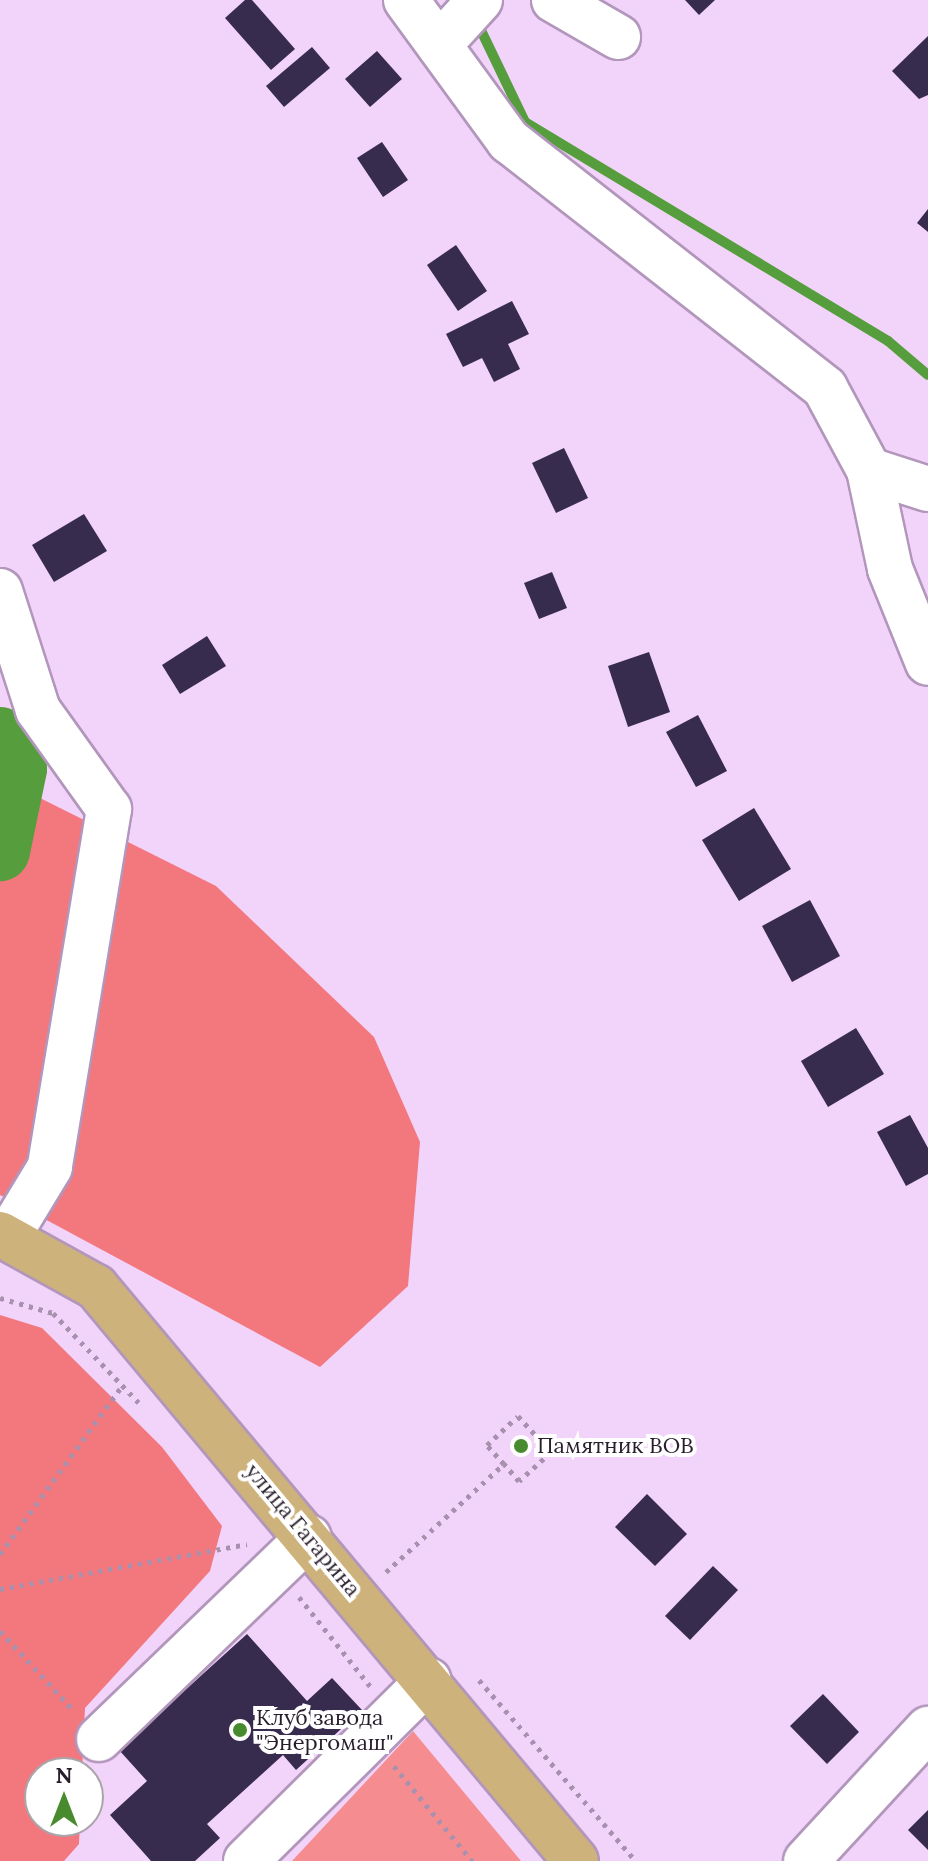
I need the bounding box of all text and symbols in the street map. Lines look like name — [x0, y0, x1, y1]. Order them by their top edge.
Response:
place label: Памятник ВОВ — [537, 1433, 694, 1459]
marker: Памятник ВОВ — [512, 1437, 530, 1455]
street label: улица Гагарина — [240, 1458, 366, 1602]
place label: Клуб завода "Энергомаш" — [256, 1704, 394, 1756]
marker: Клуб завода "Энергомаш" — [231, 1721, 249, 1739]
north arrow — [24, 1757, 104, 1837]
text: N — [55, 1761, 73, 1789]

